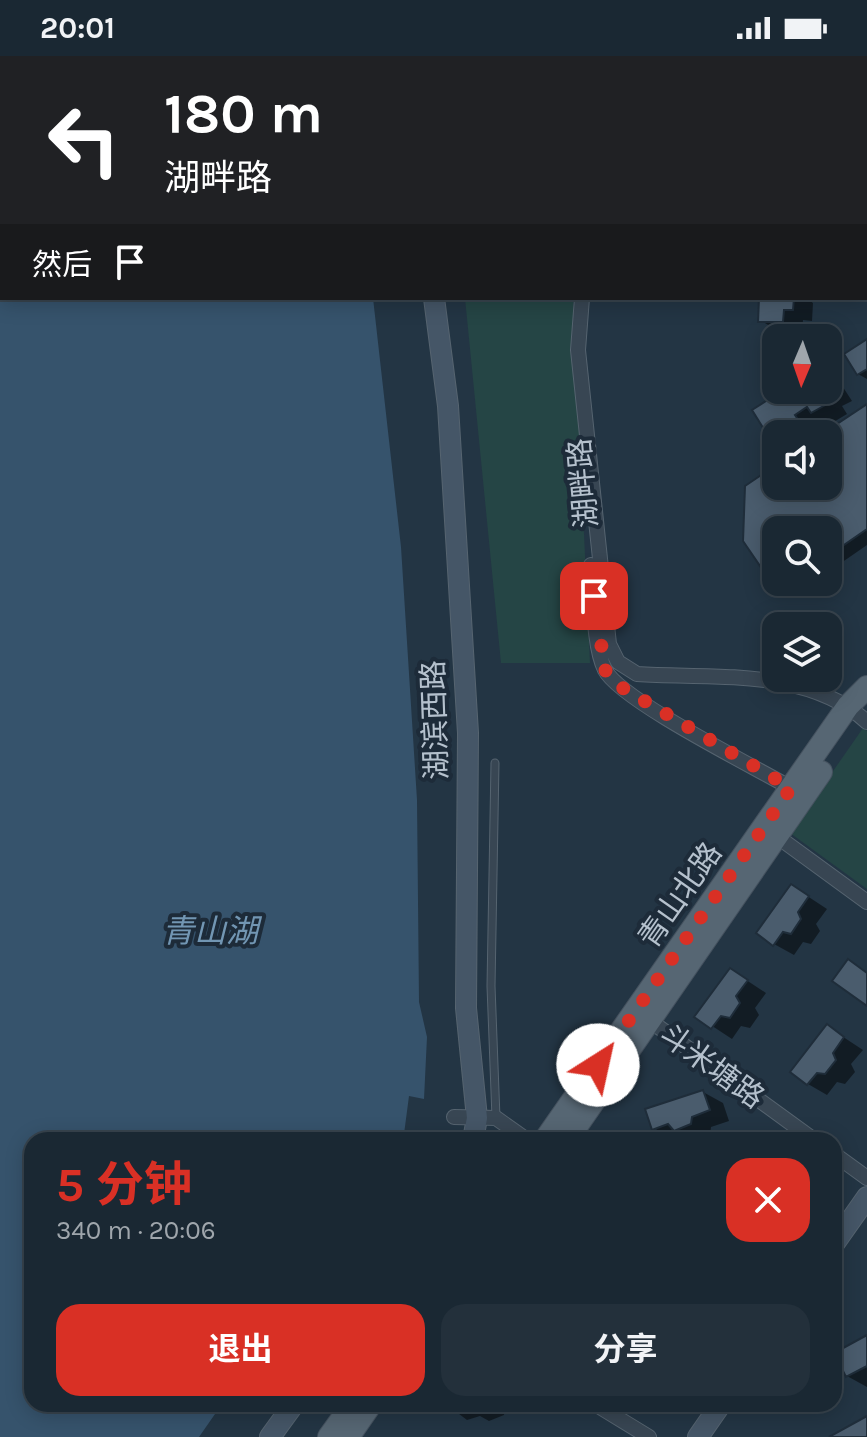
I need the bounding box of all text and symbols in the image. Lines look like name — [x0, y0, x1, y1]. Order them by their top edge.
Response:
text: 20:01 — [40, 10, 115, 46]
text: 180 m — [164, 81, 323, 146]
icon: left — [32, 88, 136, 192]
text: 湖畔路 — [164, 157, 272, 199]
icon: arrive — [108, 240, 152, 284]
text: 然后 — [32, 247, 92, 283]
north arrow — [762, 324, 842, 404]
map controls — [762, 324, 842, 692]
button: sound — [762, 420, 842, 500]
street label: 湖畔路 — [561, 437, 605, 529]
button: search — [762, 516, 842, 596]
pin — [560, 562, 628, 630]
icon: arrive — [572, 574, 616, 618]
button: layers — [762, 612, 842, 692]
street label: 湖滨西路 — [415, 659, 455, 781]
street label: 青山北路 — [631, 836, 729, 954]
water label: 青山湖 — [162, 913, 263, 950]
street label: 斗米塘路 — [653, 1016, 771, 1116]
position arrow — [556, 1023, 640, 1107]
text: 5 分钟 — [56, 1157, 192, 1213]
button: close — [726, 1158, 810, 1242]
text: 340 m · 20:06 — [56, 1215, 216, 1246]
button: 退出 — [56, 1304, 425, 1396]
button: 分享 — [441, 1304, 810, 1396]

